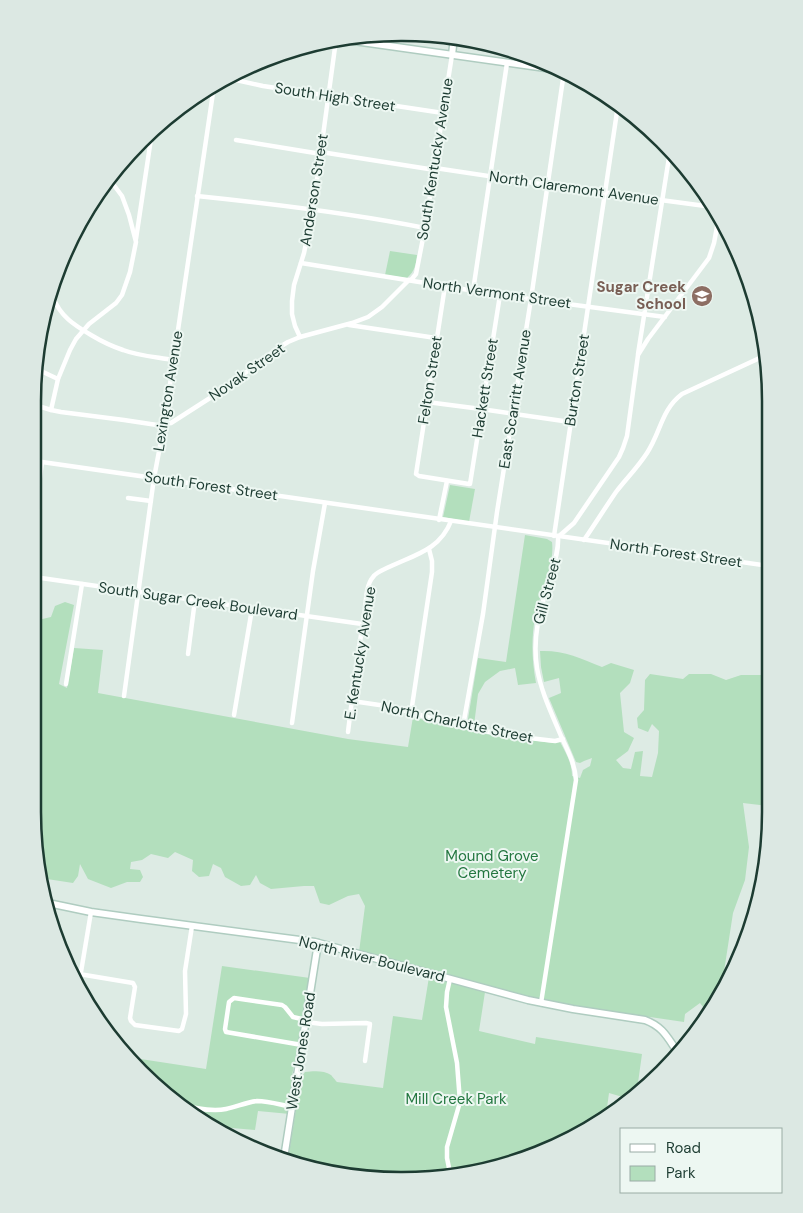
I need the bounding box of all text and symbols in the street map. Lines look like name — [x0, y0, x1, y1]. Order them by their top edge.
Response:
street label: South Kentucky Avenue — [412, 76, 458, 242]
street label: South High Street — [273, 78, 397, 116]
street label: Anderson Street — [295, 132, 333, 248]
street label: North Claremont Avenue — [488, 166, 660, 210]
street label: North Vermont Street — [421, 273, 573, 313]
place label: Sugar Creek School — [596, 277, 686, 314]
school or university icon: Sugar Creek School — [690, 284, 714, 308]
street label: East Scarritt Avenue — [494, 328, 536, 470]
street label: Lexington Avenue — [149, 329, 187, 453]
street label: Burton Street — [560, 332, 594, 427]
street label: Felton Street — [413, 334, 447, 426]
street label: Hackett Street — [467, 337, 503, 439]
street label: Novak Street — [205, 338, 289, 406]
street label: South Forest Street — [143, 467, 279, 505]
street label: North Forest Street — [609, 534, 743, 572]
street label: Gill Street — [529, 555, 566, 627]
street label: South Sugar Creek Boulevard — [97, 577, 299, 625]
street label: E. Kentucky Avenue — [340, 585, 380, 721]
street label: North Charlotte Street — [379, 696, 535, 748]
park label: Mound Grove Cemetery — [445, 846, 539, 883]
street label: North River Boulevard — [297, 931, 447, 987]
street label: West Jones Road — [282, 991, 320, 1111]
park label: Mill Creek Park — [405, 1089, 507, 1109]
legend — [620, 1128, 783, 1193]
text: Road — [666, 1138, 701, 1158]
text: Park — [666, 1163, 696, 1183]

